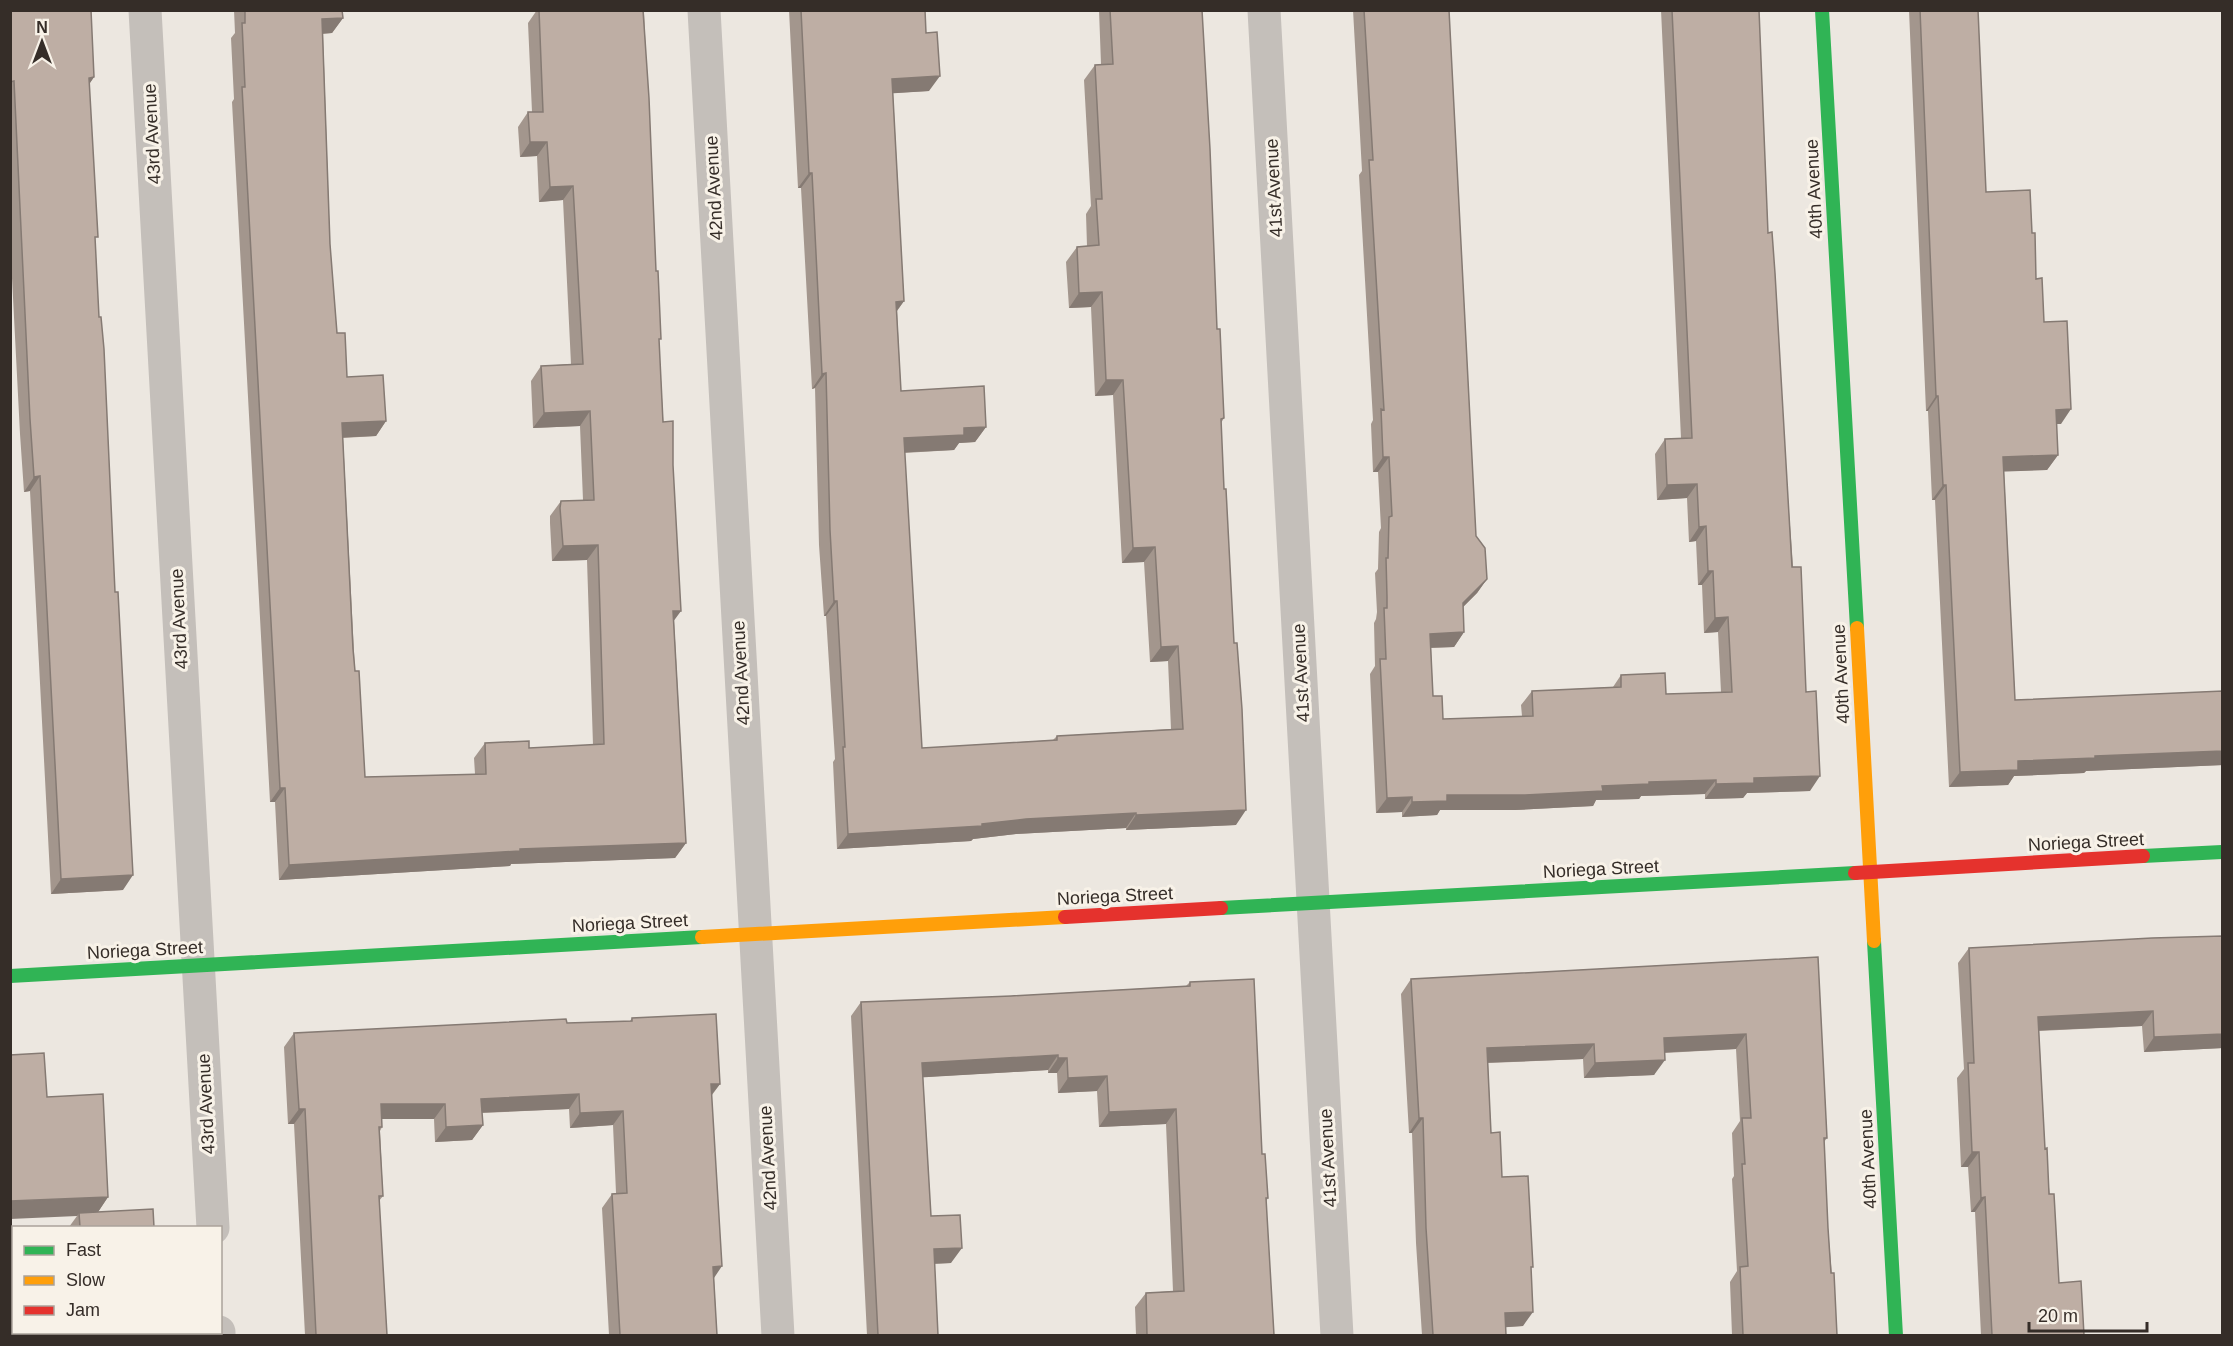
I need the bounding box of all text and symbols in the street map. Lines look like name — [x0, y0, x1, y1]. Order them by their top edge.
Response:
north arrow — [12, 12, 72, 72]
text: N — [36, 19, 48, 36]
street label: 43rd Avenue — [139, 83, 165, 185]
street label: 42nd Avenue — [701, 135, 727, 241]
street label: 41st Avenue — [1261, 138, 1287, 238]
street label: 40th Avenue — [1801, 139, 1827, 239]
street label: 43rd Avenue — [166, 568, 192, 670]
street label: 42nd Avenue — [728, 620, 754, 726]
street label: 41st Avenue — [1288, 623, 1314, 723]
street label: 40th Avenue — [1828, 624, 1854, 724]
street label: Noriega Street — [2028, 829, 2144, 855]
street label: Noriega Street — [1543, 856, 1659, 882]
street label: Noriega Street — [1057, 883, 1173, 909]
street label: Noriega Street — [572, 910, 688, 936]
street label: Noriega Street — [87, 937, 203, 963]
street label: 43rd Avenue — [193, 1053, 219, 1155]
street label: 42nd Avenue — [755, 1105, 781, 1211]
street label: 41st Avenue — [1315, 1108, 1341, 1208]
street label: 40th Avenue — [1855, 1109, 1881, 1209]
legend — [12, 1226, 222, 1334]
text: Fast — [66, 1240, 101, 1260]
text: Slow — [66, 1270, 106, 1290]
scale bar — [2029, 1295, 2148, 1333]
text: Jam — [66, 1300, 100, 1320]
text: 20 m — [2038, 1306, 2078, 1326]

